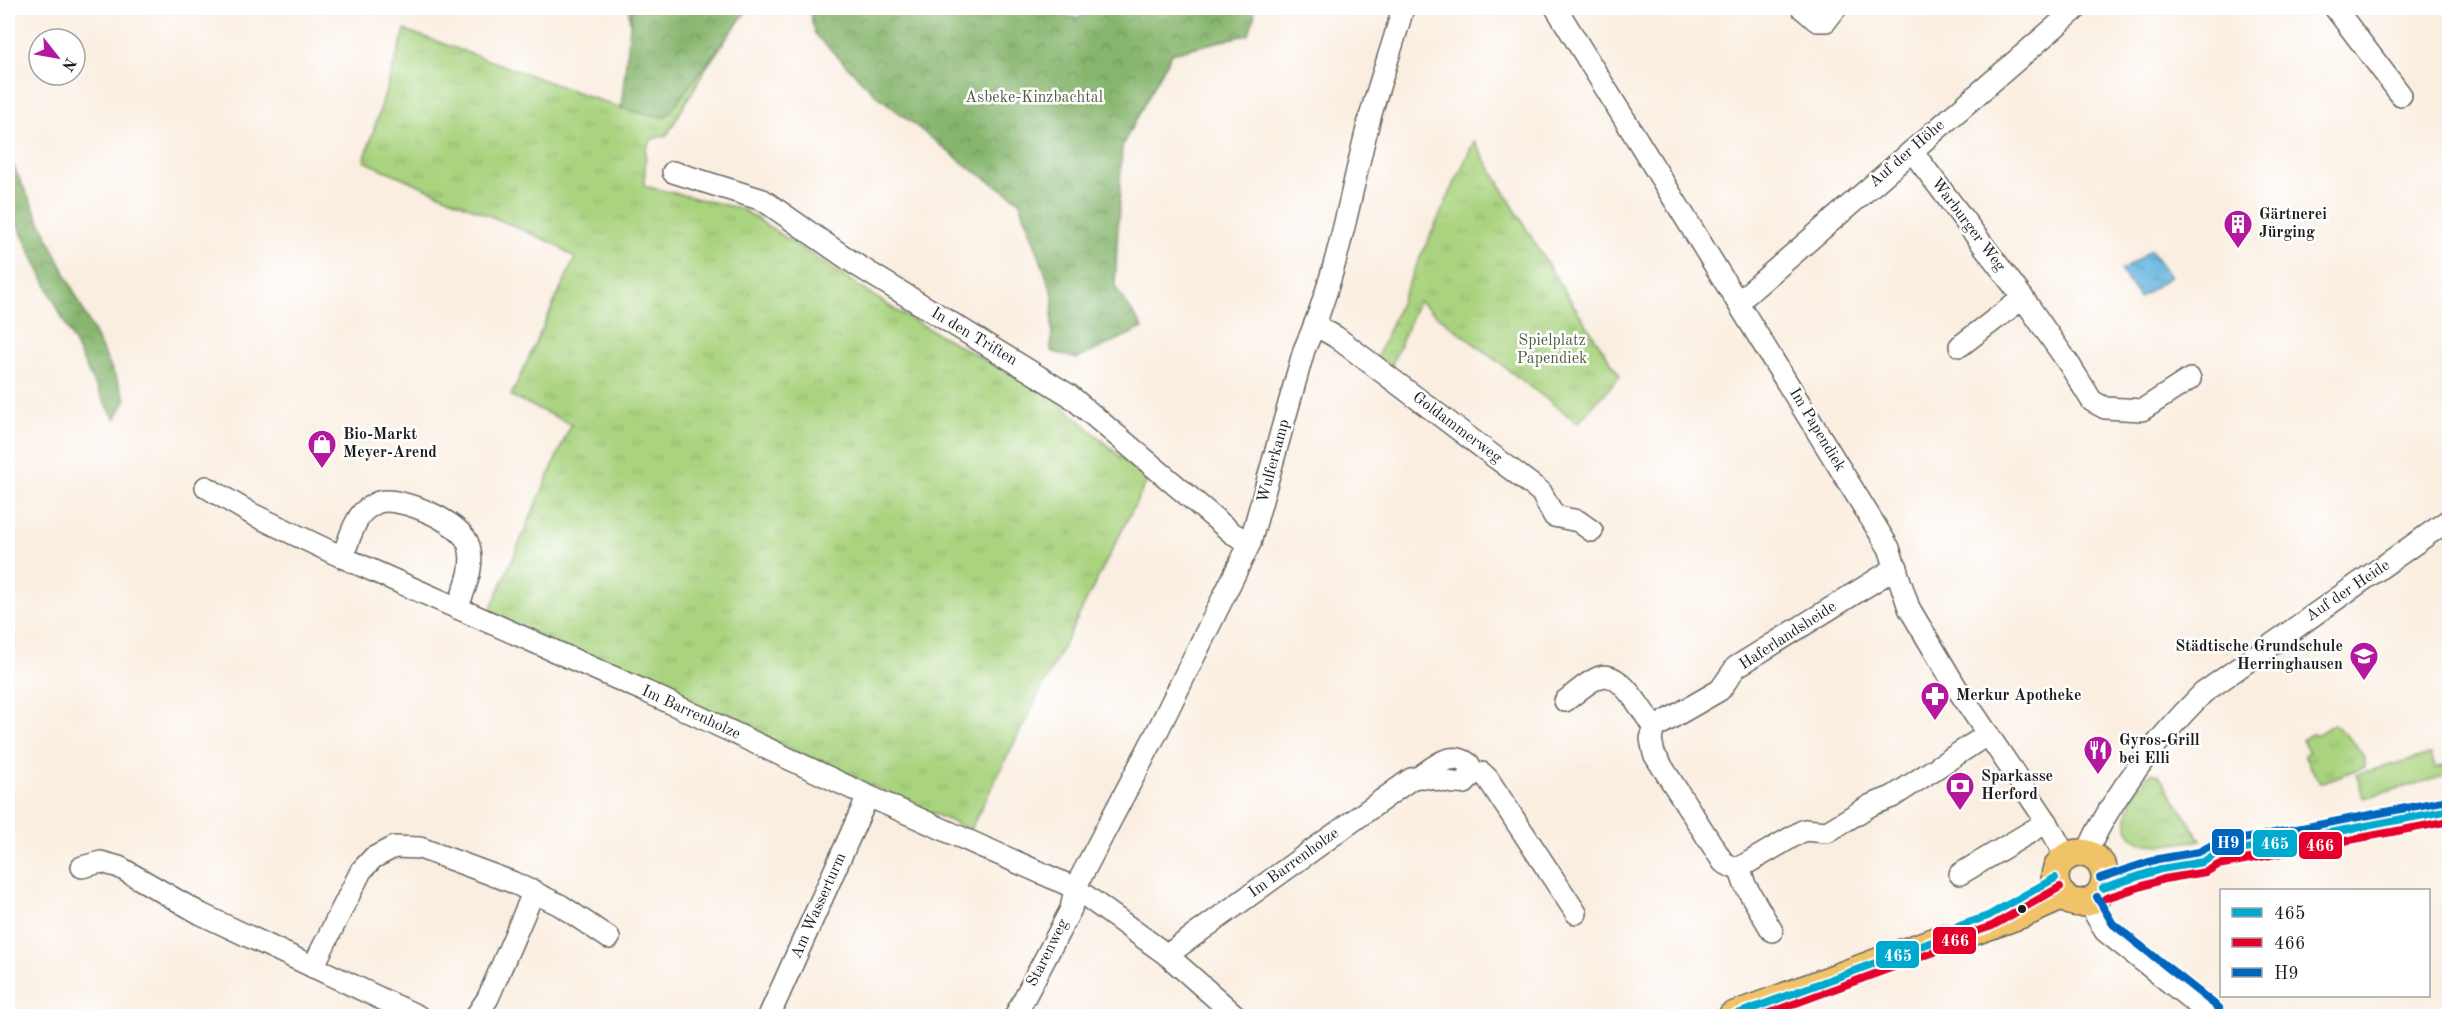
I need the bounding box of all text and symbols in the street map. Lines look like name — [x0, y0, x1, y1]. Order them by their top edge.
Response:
north arrow — [27, 27, 87, 87]
text: N — [58, 54, 78, 74]
park label: Asbeke-Kinzbachtal — [965, 90, 1103, 106]
street label: Auf der Höhe — [1866, 117, 1948, 191]
street label: Warburger Weg — [1928, 175, 2008, 275]
place label: Gärtnerei Jürging — [2259, 207, 2327, 241]
building icon: Gärtnerei Jürging — [2222, 208, 2254, 250]
street label: In den Triften — [928, 305, 1020, 369]
park label: Spielplatz Papendiek — [1517, 333, 1587, 367]
street label: Im Papendiek — [1786, 385, 1848, 475]
street label: Goldammerweg — [1409, 389, 1505, 467]
street label: Wulferkamp — [1255, 418, 1293, 504]
place label: Bio-Markt Meyer-Arend — [343, 427, 437, 461]
shop icon: Bio-Markt Meyer-Arend — [306, 428, 338, 470]
street label: Auf der Heide — [2303, 557, 2393, 625]
street label: Haferlandsheide — [1737, 599, 1839, 673]
place label: Städtische Grundschule Herringhausen — [2175, 639, 2343, 673]
school or university icon: Städtische Grundschule Herringhausen — [2348, 640, 2380, 682]
pharmacy icon: Merkur Apotheke — [1919, 680, 1951, 722]
street label: Im Barrenholze — [639, 683, 743, 743]
place label: Merkur Apotheke — [1956, 688, 2082, 704]
place label: Gyros-Grill bei Elli — [2119, 733, 2200, 767]
restaurant icon: Gyros-Grill bei Elli — [2082, 734, 2114, 776]
place label: Sparkasse Herford — [1981, 769, 2053, 803]
bank icon: Sparkasse Herford — [1944, 770, 1976, 812]
street label: Im Barrenholze — [1246, 825, 1342, 901]
line badge: H9 — [2211, 828, 2245, 856]
line badge: 465 — [2252, 829, 2298, 858]
line badge: 466 — [2298, 831, 2343, 860]
text: H9 — [2217, 836, 2239, 852]
text: 465 — [2261, 837, 2289, 853]
text: 466 — [2306, 839, 2334, 855]
street label: Am Wasserturm — [788, 850, 850, 961]
legend — [2220, 889, 2430, 997]
unlabelled marker — [2016, 903, 2028, 915]
text: 465 — [2274, 905, 2305, 923]
street label: Starenweg — [1024, 916, 1072, 989]
line badge: 466 — [1932, 926, 1977, 955]
text: 466 — [1941, 934, 1969, 950]
text: 466 — [2274, 935, 2305, 953]
line badge: 465 — [1875, 940, 1920, 969]
text: 465 — [1884, 949, 1912, 965]
text: H9 — [2274, 965, 2299, 983]

